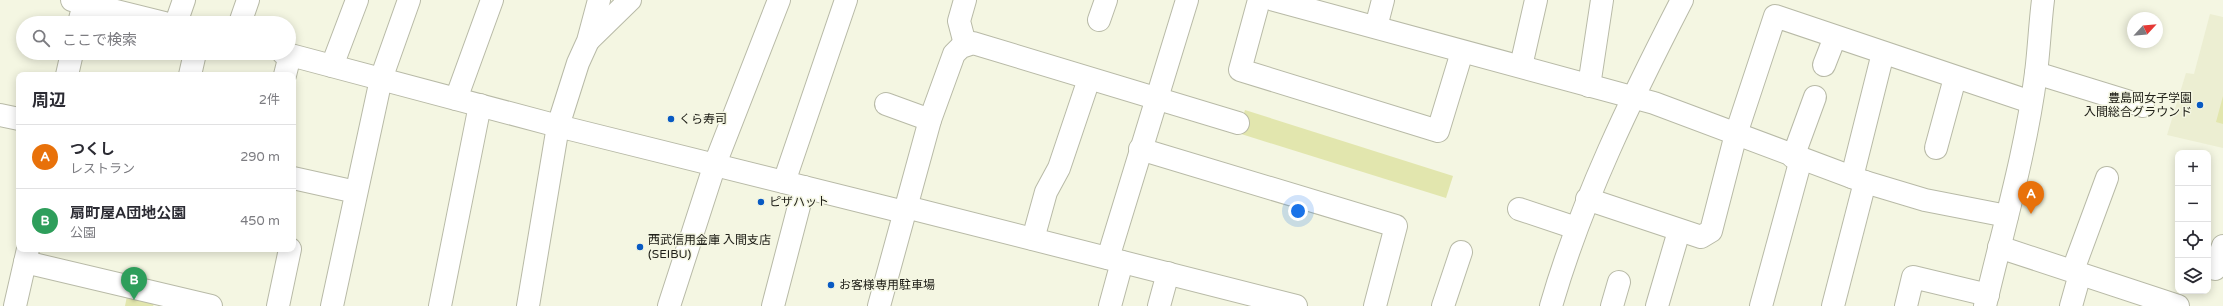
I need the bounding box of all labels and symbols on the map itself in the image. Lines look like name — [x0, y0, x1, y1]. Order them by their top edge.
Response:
north arrow — [2127, 12, 2163, 48]
place label: 豊島岡女子学園 入間総合グラウンド — [2084, 91, 2192, 119]
marker: 豊島岡女子学園 入間総合グラウンド — [2195, 100, 2205, 110]
place label: くら寿司 — [679, 112, 727, 126]
marker: くら寿司 — [666, 114, 676, 124]
pin: A — [2018, 181, 2044, 214]
place label: ピザハット — [769, 195, 829, 209]
marker: ピザハット — [756, 197, 766, 207]
your location — [1288, 201, 1308, 221]
place label: 西武信用金庫 入間支店 (SEIBU) — [648, 233, 771, 261]
marker: 西武信用金庫 入間支店 (SEIBU) — [635, 242, 645, 252]
pin: B — [121, 267, 147, 300]
place label: お客様専用駐車場 — [839, 278, 935, 292]
marker: お客様専用駐車場 — [826, 280, 836, 290]

